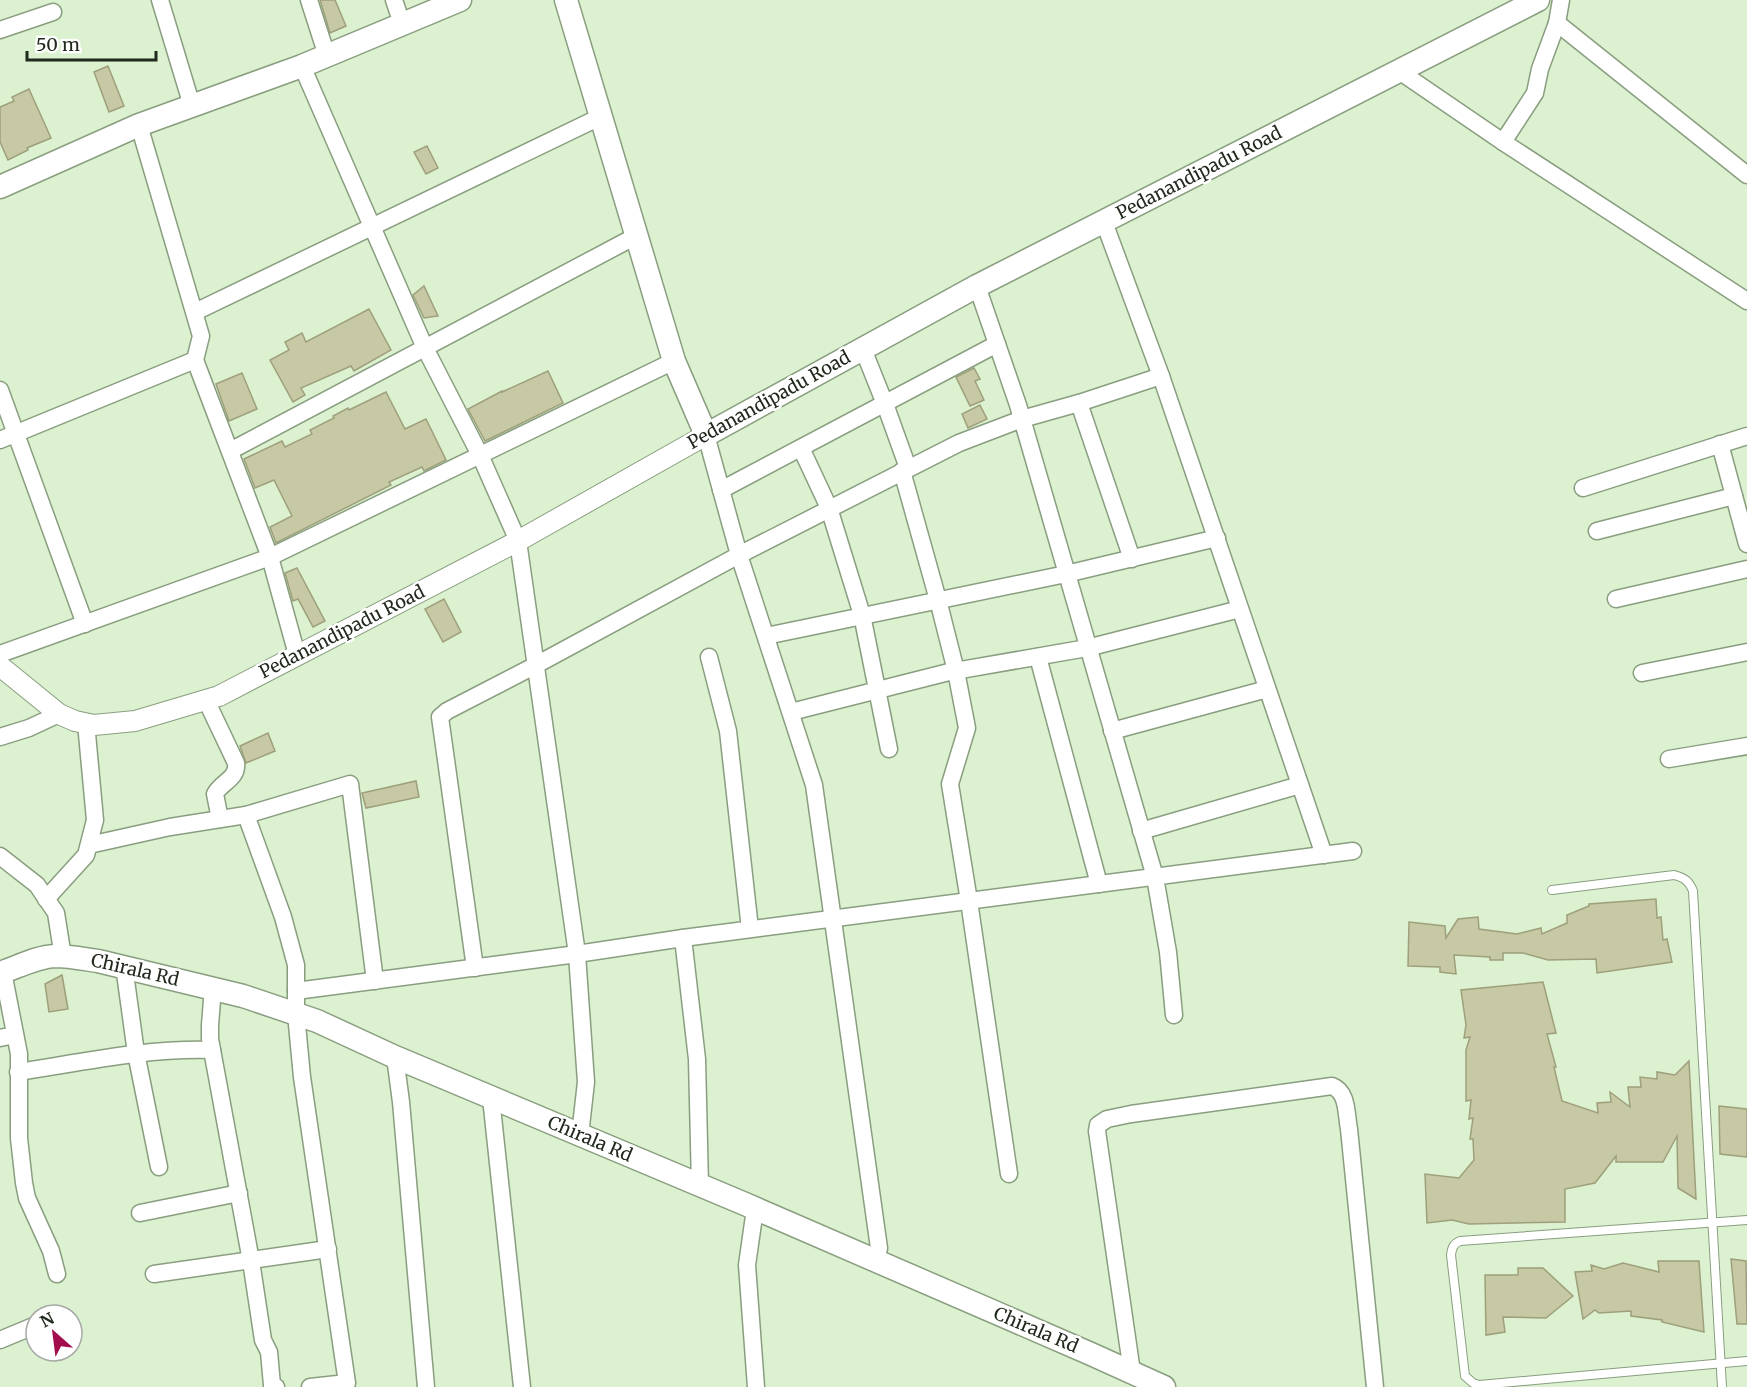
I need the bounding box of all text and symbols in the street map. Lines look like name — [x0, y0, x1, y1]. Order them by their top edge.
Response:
scale bar — [27, 24, 156, 62]
text: 50 m — [36, 33, 80, 56]
street label: Pedanandipadu Road — [1112, 121, 1286, 224]
street label: Pedanandipadu Road — [683, 345, 854, 454]
street label: Pedanandipadu Road — [255, 580, 429, 683]
street label: Chirala Rd — [89, 948, 182, 991]
street label: Chirala Rd — [544, 1110, 636, 1167]
street label: Chirala Rd — [990, 1301, 1082, 1358]
north arrow — [24, 1303, 84, 1363]
text: N — [37, 1308, 58, 1332]

